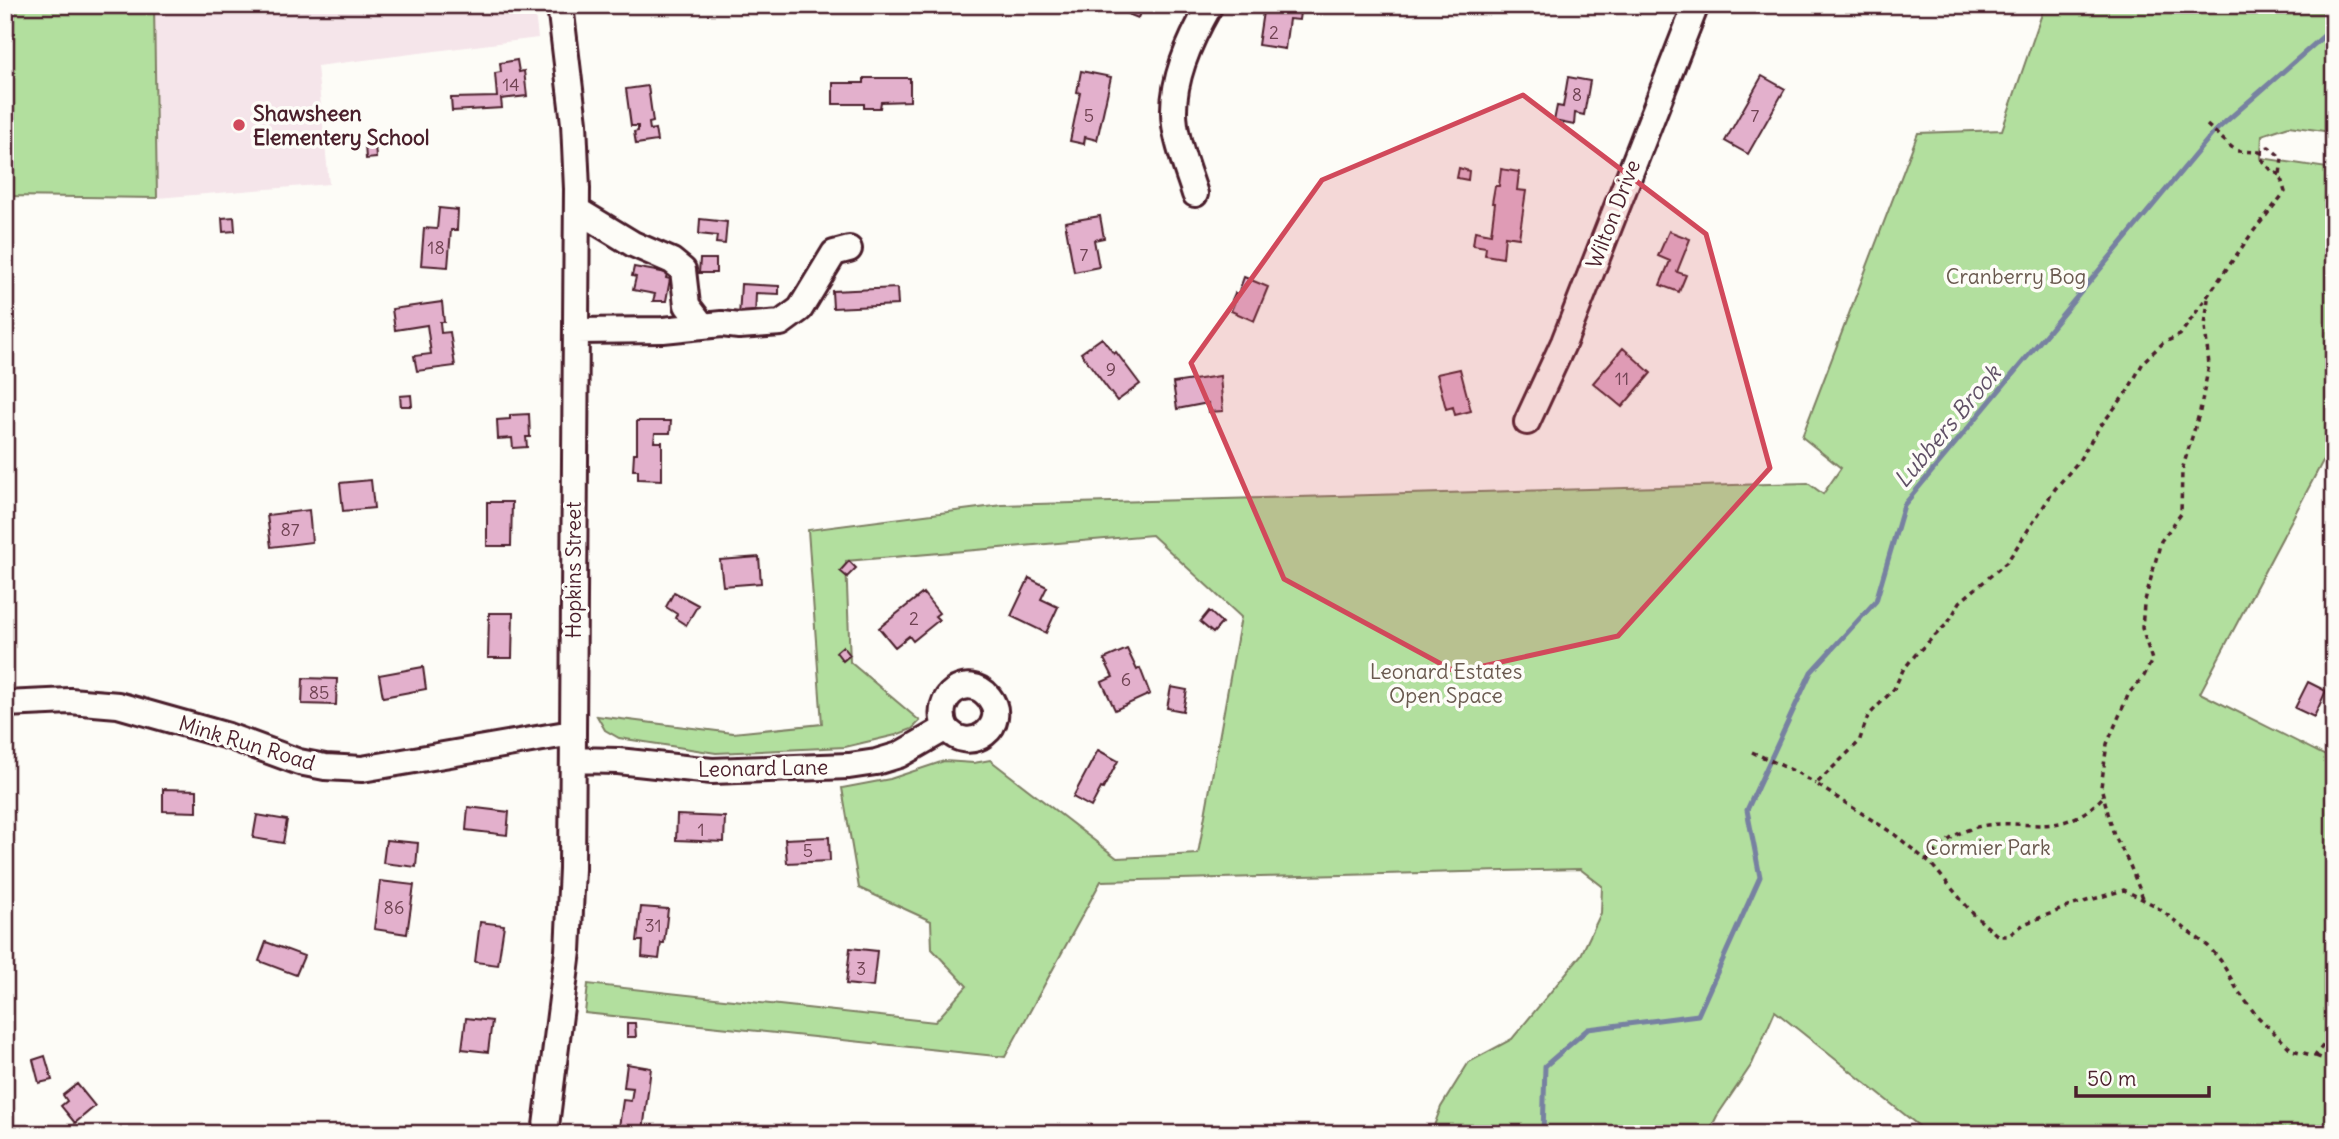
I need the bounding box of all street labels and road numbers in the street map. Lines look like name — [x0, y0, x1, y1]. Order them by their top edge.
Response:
street label: Wilton Drive — [1580, 156, 1646, 272]
street label: Hopkins Street — [560, 501, 587, 639]
street label: Mink Run Road — [175, 709, 319, 777]
street label: Leonard Lane — [698, 753, 828, 783]

